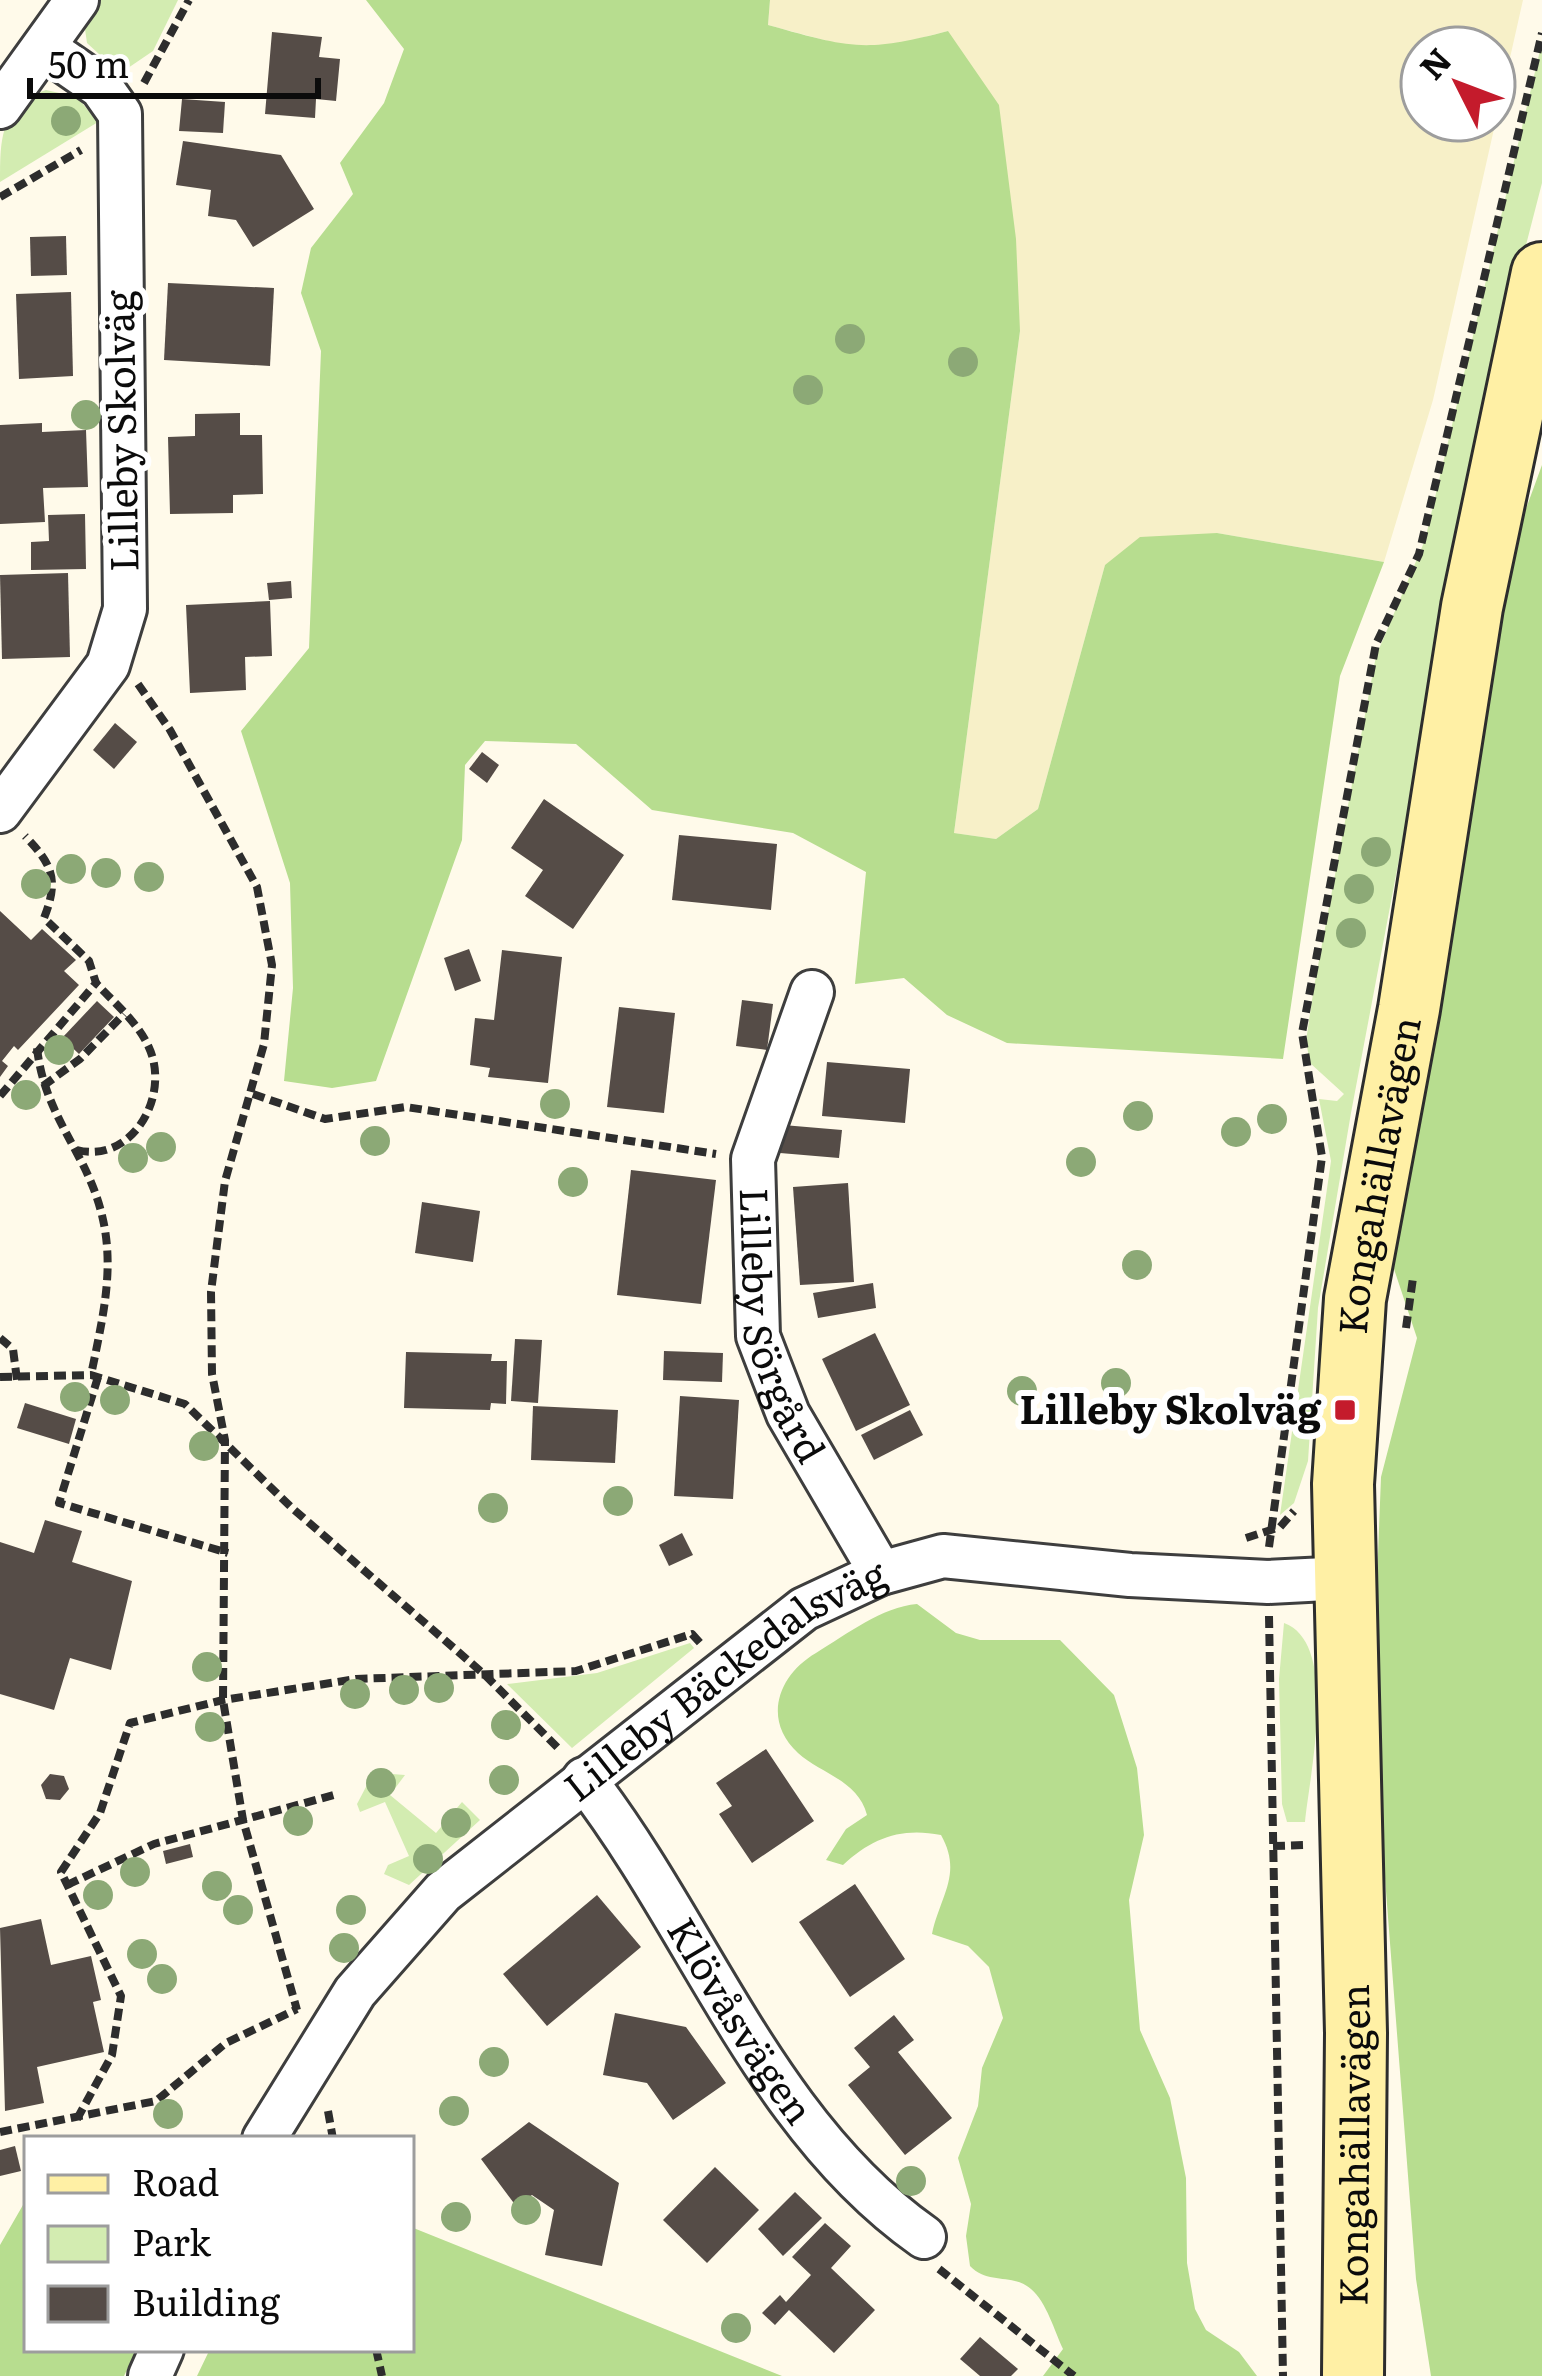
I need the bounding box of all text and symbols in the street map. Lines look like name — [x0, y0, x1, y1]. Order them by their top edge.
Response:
scale bar — [30, 24, 318, 98]
north arrow — [1398, 24, 1518, 144]
text: 50 m — [48, 36, 129, 89]
text: N — [1406, 36, 1461, 89]
street label: Lilleby Skolväg — [88, 289, 150, 573]
street label: Kongahällavägen — [1321, 1012, 1433, 1336]
street label: Lilleby Sörgård — [728, 1187, 842, 1472]
place label: Lilleby Skolväg — [1020, 1378, 1321, 1436]
marker: Lilleby Skolväg — [1332, 1397, 1358, 1423]
street label: Lilleby Bäckedalsväg — [550, 1543, 895, 1813]
street label: Klövåsvägen — [655, 1905, 830, 2135]
street label: Kongahällavägen — [1322, 1983, 1382, 2306]
legend — [24, 2136, 414, 2352]
text: Road — [132, 2154, 219, 2207]
text: Park — [132, 2214, 212, 2267]
text: Building — [132, 2274, 281, 2327]

